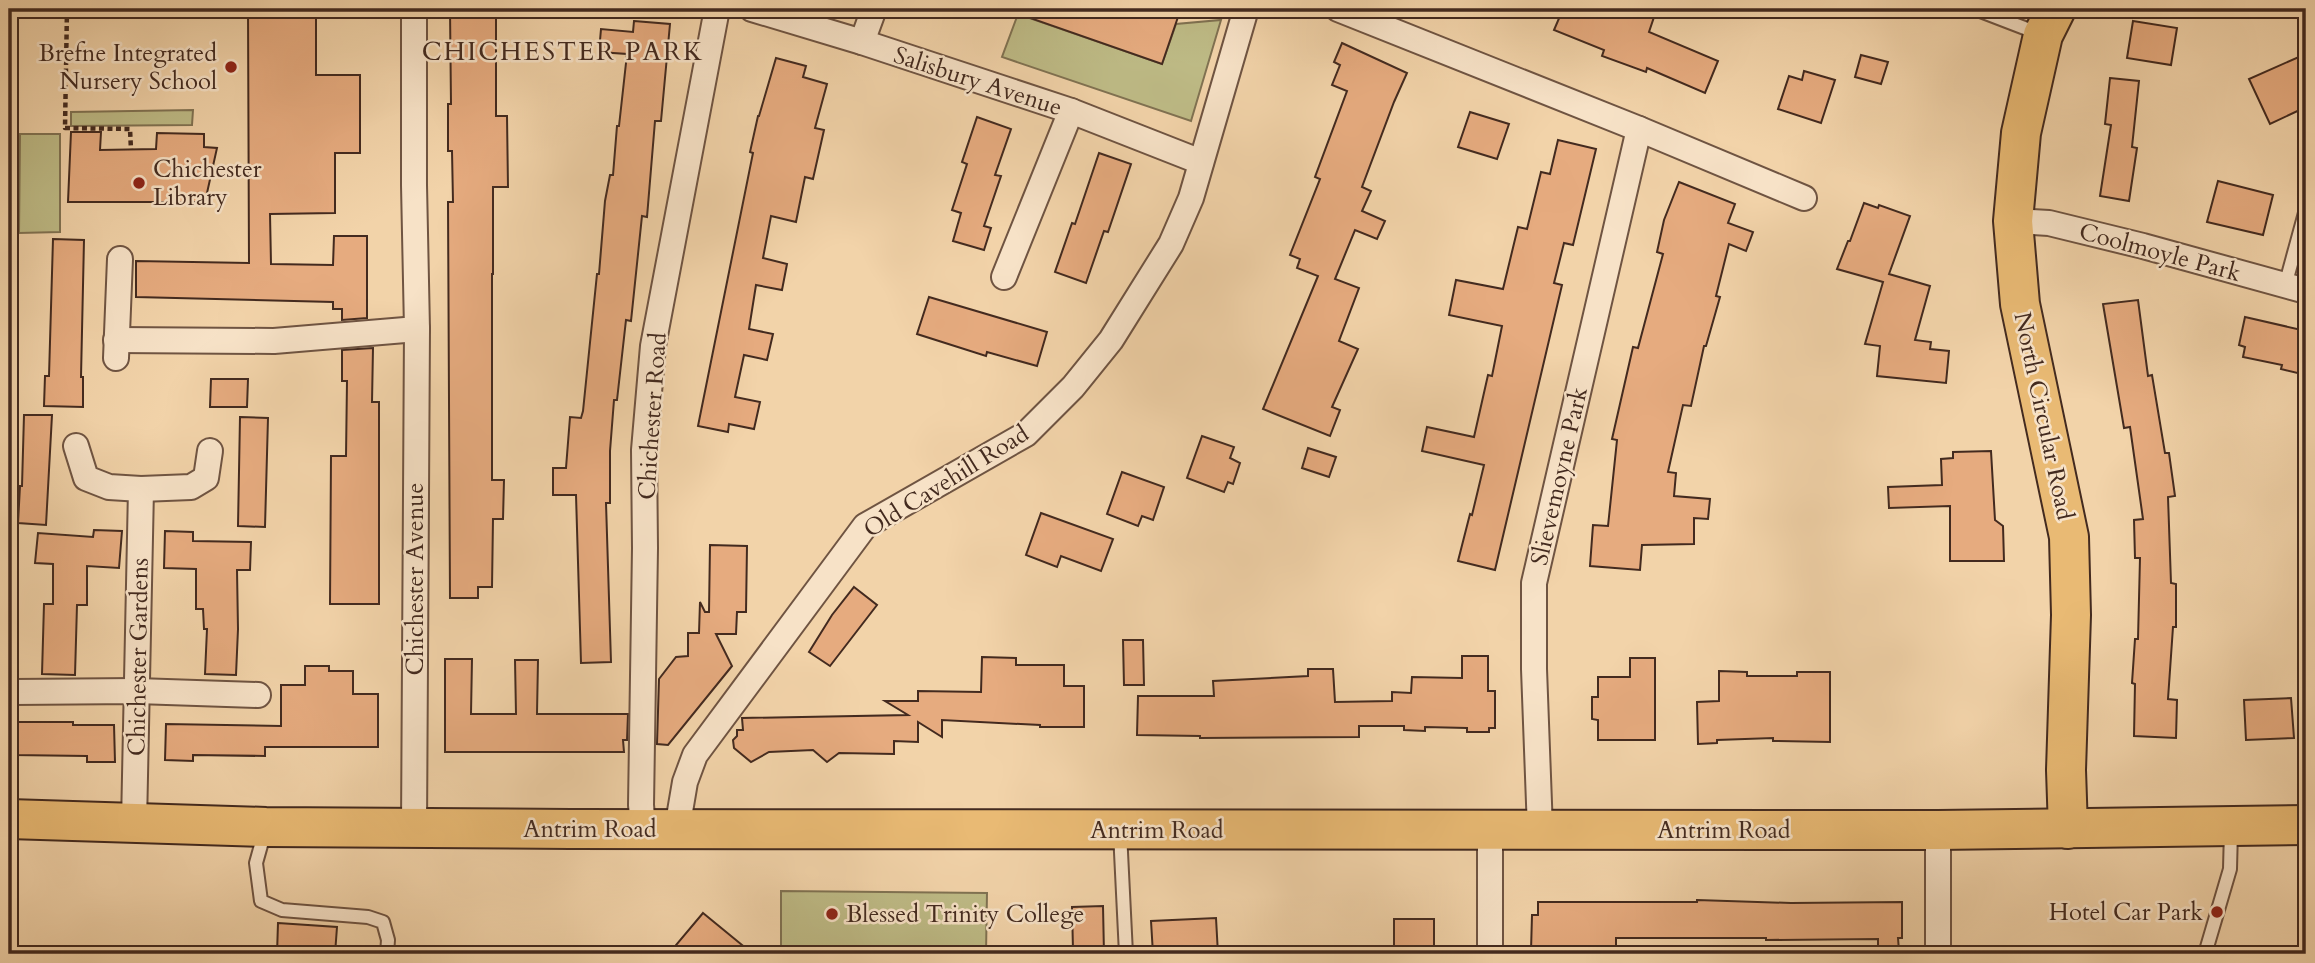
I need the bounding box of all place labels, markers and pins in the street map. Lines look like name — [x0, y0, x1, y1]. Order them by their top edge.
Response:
place label: Brefne Integrated Nursery School — [39, 37, 217, 98]
marker: Brefne Integrated Nursery School — [223, 59, 239, 75]
place label: Chichester Library — [153, 153, 262, 214]
marker: Chichester Library — [131, 175, 147, 191]
place label: Hotel Car Park — [2049, 896, 2203, 929]
place label: Blessed Trinity College — [846, 898, 1084, 931]
marker: Hotel Car Park — [2209, 904, 2225, 920]
marker: Blessed Trinity College — [824, 906, 840, 922]

